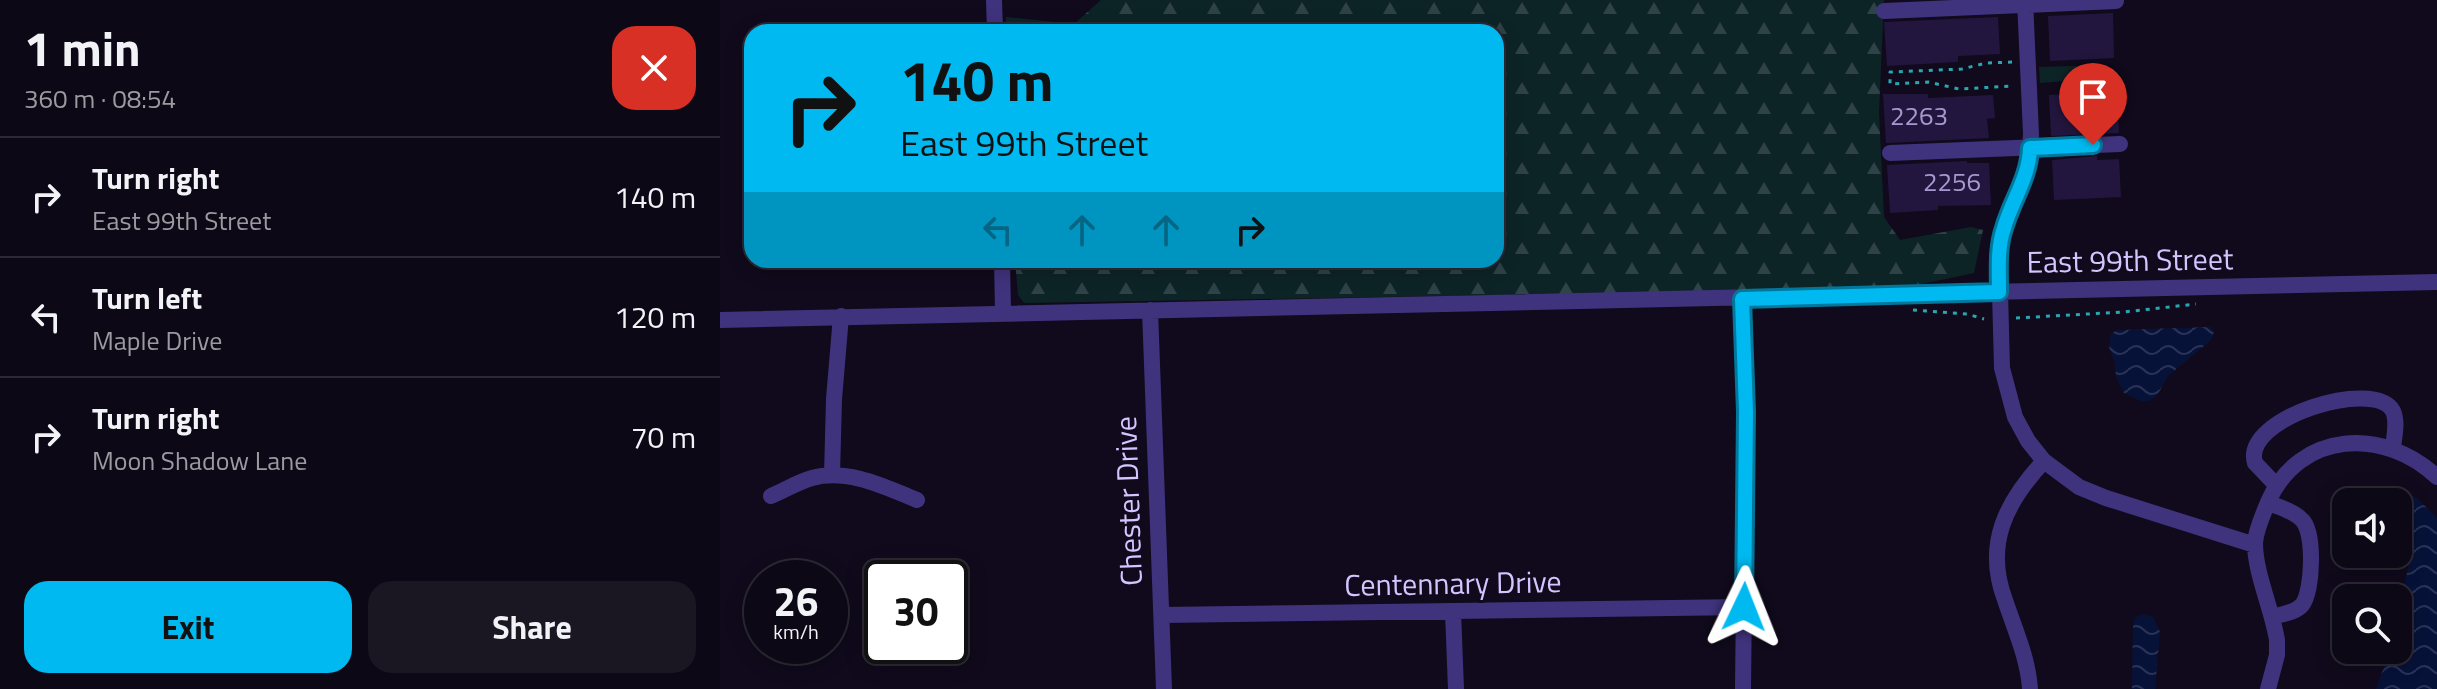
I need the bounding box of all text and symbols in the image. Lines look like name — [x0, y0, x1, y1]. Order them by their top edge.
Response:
text: 1 min — [24, 12, 141, 85]
button: close — [612, 26, 696, 110]
text: 140 m — [900, 38, 1053, 123]
icon: right — [768, 56, 872, 160]
pin — [2059, 63, 2127, 145]
icon: arrive — [2071, 75, 2115, 119]
text: 360 m · 08:54 — [24, 79, 176, 118]
house number: 2263 — [1890, 96, 1948, 135]
text: East 99th Street — [900, 115, 1148, 170]
text: Turn right — [92, 155, 220, 201]
house number: 2256 — [1923, 162, 1981, 201]
text: 140 m — [614, 174, 696, 220]
icon: right — [24, 175, 68, 219]
text: East 99th Street — [92, 201, 271, 240]
icon: left — [976, 208, 1020, 252]
icon: ahead — [1060, 208, 1104, 252]
icon: ahead — [1144, 208, 1188, 252]
icon: right — [1228, 208, 1272, 252]
street label: East 99th Street — [2026, 235, 2234, 285]
text: Turn left — [92, 275, 202, 321]
text: 120 m — [614, 294, 696, 340]
icon: left — [24, 295, 68, 339]
text: Maple Drive — [92, 321, 222, 360]
text: Turn right — [92, 395, 220, 441]
text: 70 m — [631, 414, 696, 460]
icon: right — [24, 415, 68, 459]
street label: Chester Drive — [1102, 415, 1154, 587]
text: Moon Shadow Lane — [92, 441, 307, 480]
map controls — [2332, 488, 2412, 664]
button: sound — [2332, 488, 2412, 568]
street label: Centennary Drive — [1344, 558, 1562, 608]
speed limit sign: 30 — [864, 560, 968, 664]
position arrow — [1702, 565, 1786, 649]
text: 26 — [774, 571, 818, 632]
button: Exit — [24, 581, 352, 673]
button: Share — [368, 581, 696, 673]
button: search — [2332, 584, 2412, 664]
text: km/h — [773, 616, 819, 647]

